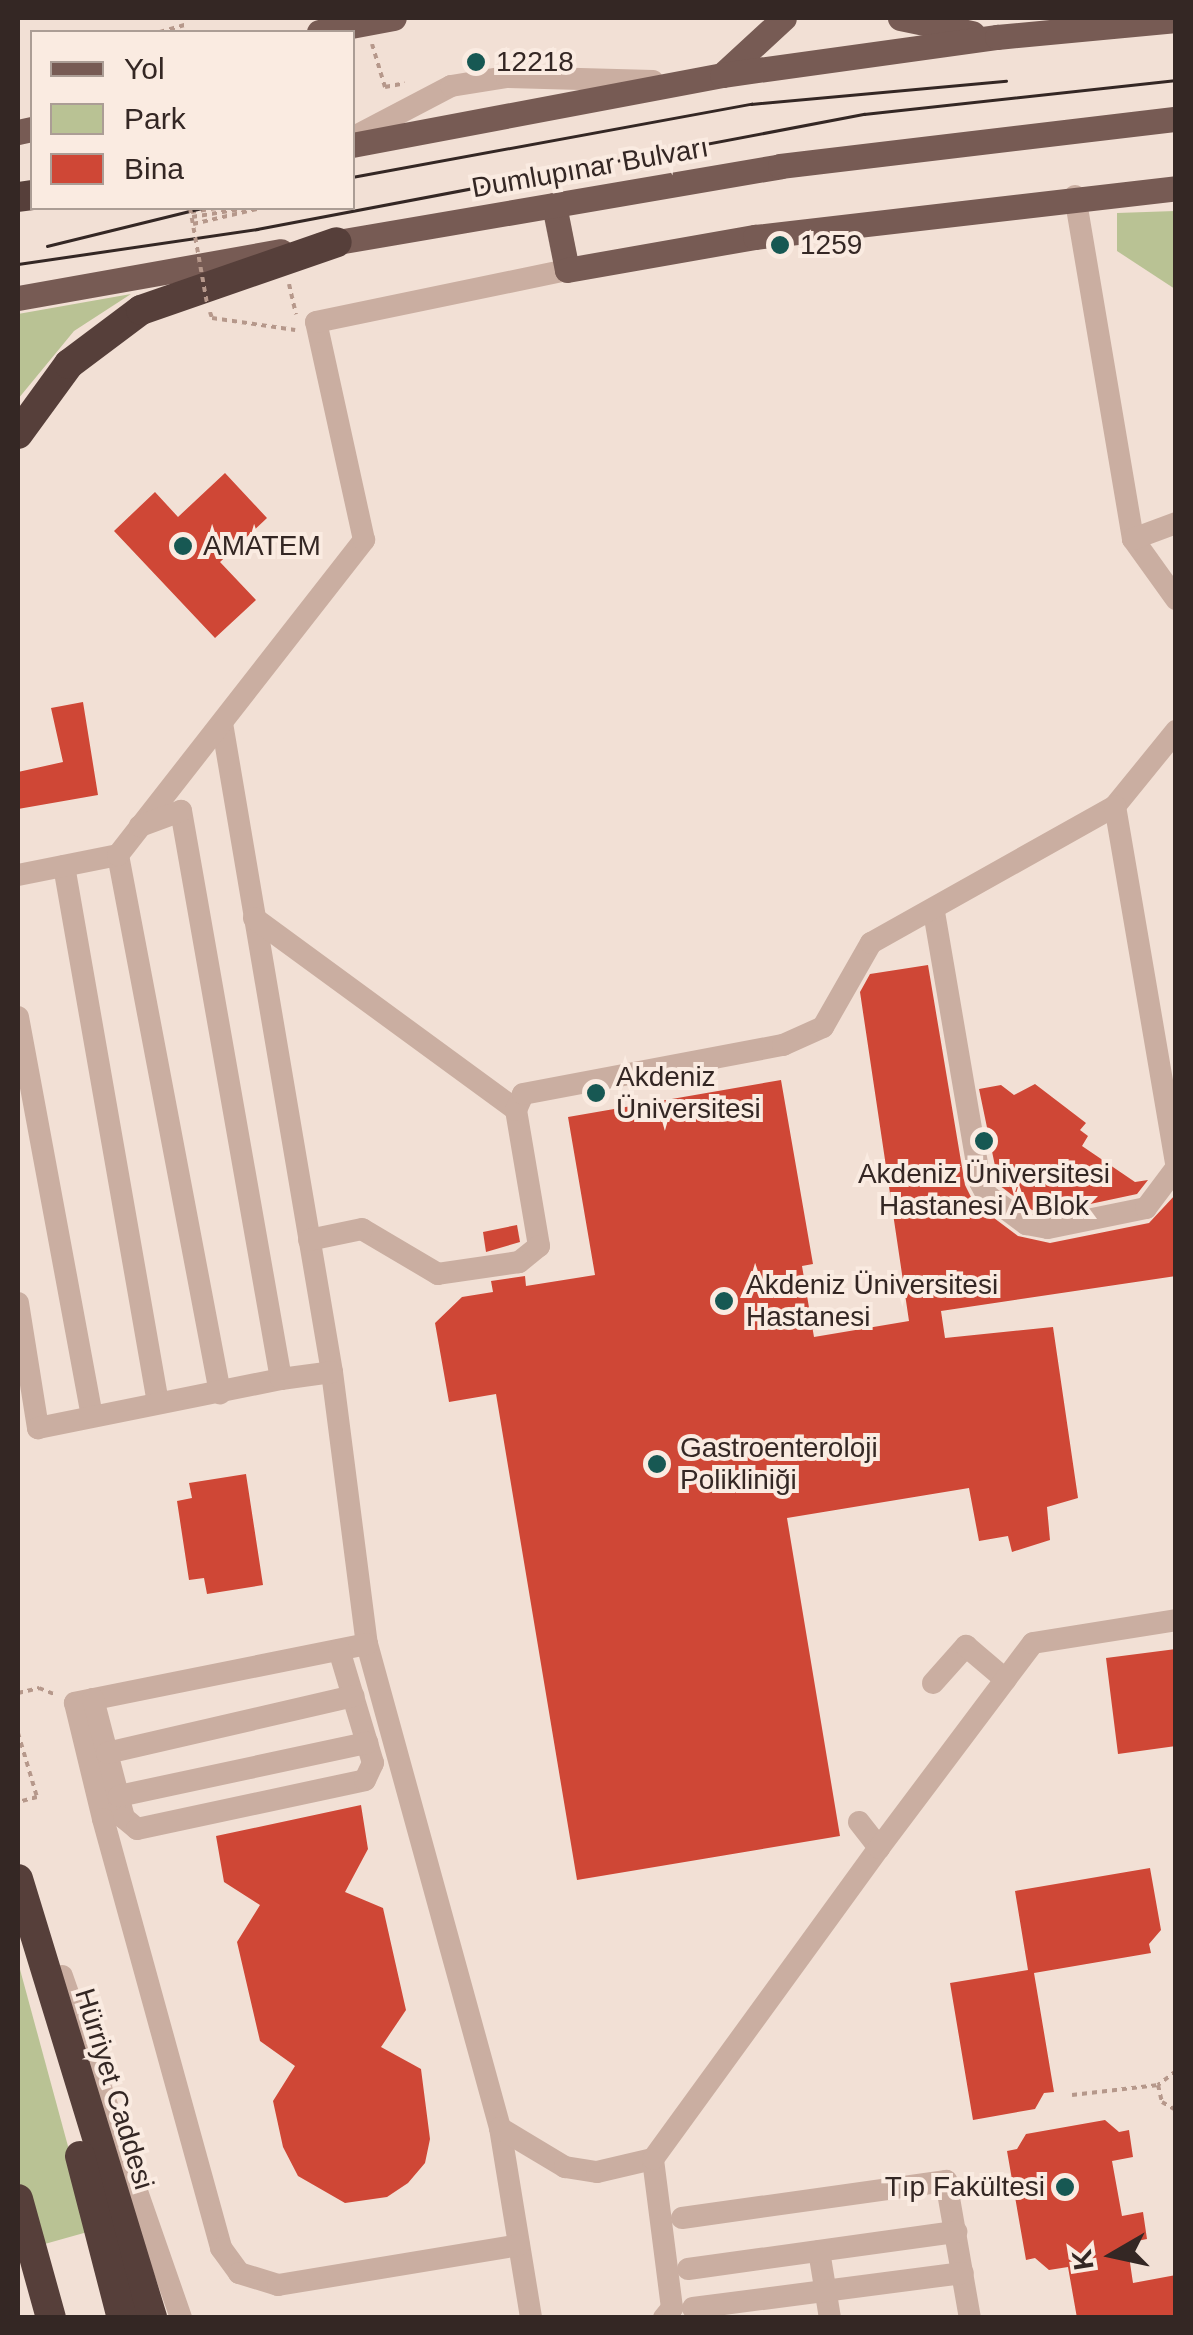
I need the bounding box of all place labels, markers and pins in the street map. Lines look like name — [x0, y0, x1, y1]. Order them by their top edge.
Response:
place label: 12218 — [496, 45, 574, 79]
marker: 12218 — [465, 51, 487, 73]
place label: 1259 — [800, 228, 862, 262]
marker: 1259 — [769, 234, 791, 256]
place label: AMATEM — [203, 529, 321, 563]
marker: AMATEM — [172, 535, 194, 557]
place label: Akdeniz Üniversitesi — [616, 1060, 761, 1126]
marker: Akdeniz Üniversitesi — [585, 1082, 607, 1104]
marker: Akdeniz Üniversitesi Hastanesi A Blok — [973, 1130, 995, 1152]
place label: Akdeniz Üniversitesi Hastanesi A Blok — [858, 1157, 1110, 1223]
place label: Akdeniz Üniversitesi Hastanesi — [746, 1268, 998, 1334]
marker: Akdeniz Üniversitesi Hastanesi — [711, 1288, 737, 1314]
place label: Gastroenteroloji Polikliniği — [680, 1431, 878, 1497]
marker: Gastroenteroloji Polikliniği — [644, 1451, 670, 1477]
place label: Tıp Fakültesi — [885, 2170, 1045, 2204]
marker: Tıp Fakültesi — [1054, 2176, 1076, 2198]

